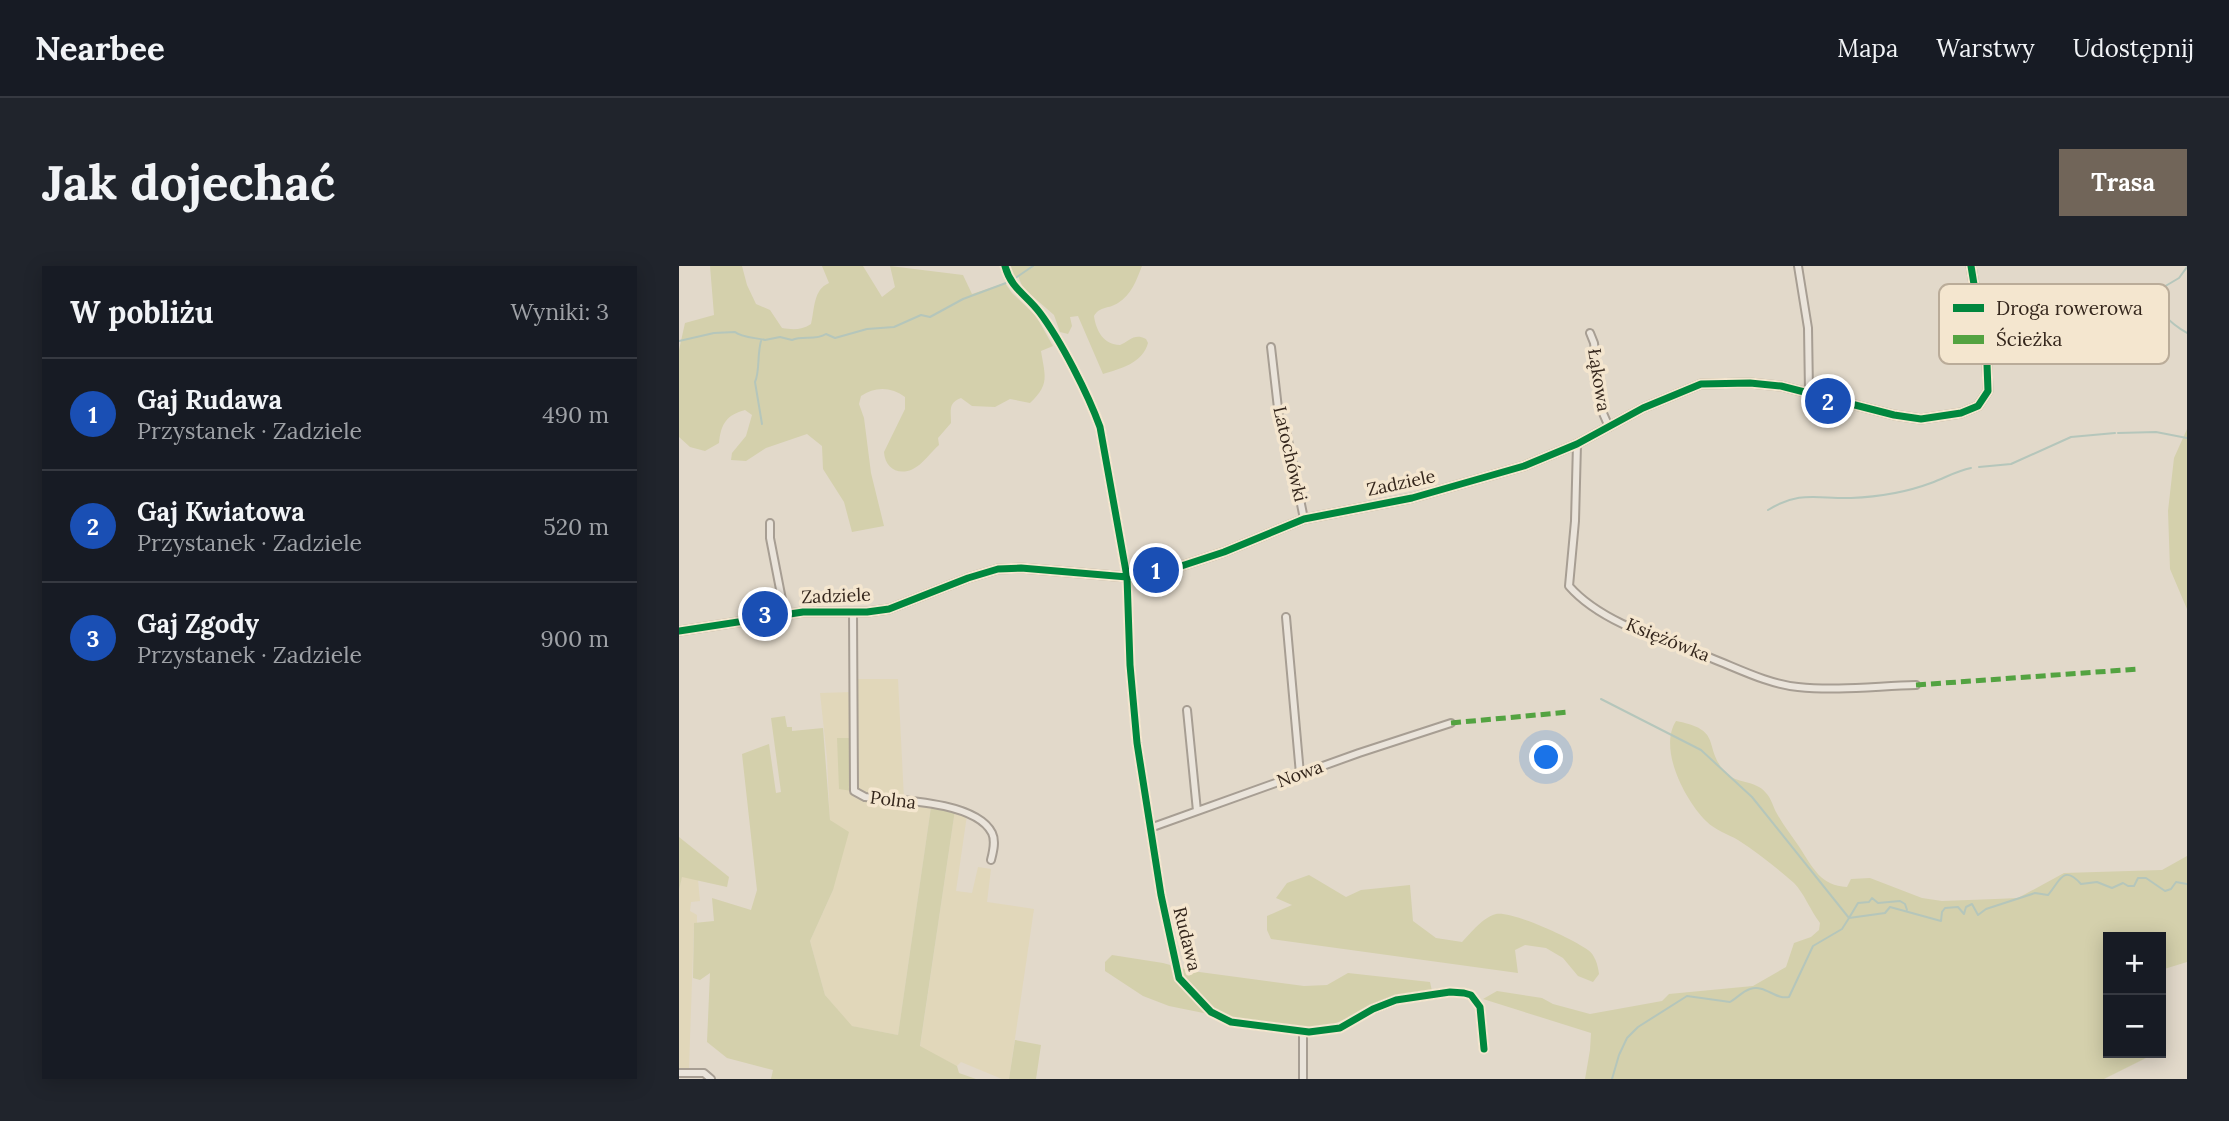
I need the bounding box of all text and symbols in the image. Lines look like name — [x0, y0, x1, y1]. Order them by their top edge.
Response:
text: Nearbee — [35, 27, 165, 69]
text: Mapa — [1837, 33, 1898, 64]
text: Warstwy — [1936, 33, 2035, 64]
text: Udostępnij — [2073, 33, 2194, 64]
button: Trasa — [2059, 149, 2187, 216]
text: Jak dojechać — [42, 151, 335, 213]
legend — [1939, 284, 2169, 364]
text: W pobliżu — [70, 293, 213, 331]
text: Droga rowerowa — [1996, 296, 2143, 320]
text: Wyniki: 3 — [511, 297, 609, 326]
text: Ścieżka — [1996, 327, 2062, 351]
street label: Łąkowa — [1583, 347, 1616, 413]
pin: 2 — [1805, 375, 1851, 427]
text: Gaj Rudawa — [137, 383, 282, 416]
text: 1 — [88, 400, 98, 429]
text: 490 m — [542, 400, 609, 429]
street label: Latochówki — [1268, 404, 1313, 504]
text: Przystanek · Zadziele — [137, 416, 362, 445]
street label: Zadziele — [1364, 464, 1438, 501]
text: Gaj Kwiatowa — [137, 495, 305, 528]
text: 2 — [87, 512, 99, 541]
text: 520 m — [543, 512, 609, 541]
text: Przystanek · Zadziele — [137, 528, 362, 557]
pin: 1 — [1133, 544, 1179, 596]
street label: Zadziele — [801, 583, 871, 608]
pin: 3 — [742, 588, 788, 640]
text: Gaj Zgody — [137, 607, 259, 640]
street label: Księżówka — [1623, 612, 1713, 667]
text: 3 — [87, 624, 99, 653]
text: 900 m — [541, 624, 609, 653]
text: Przystanek · Zadziele — [137, 640, 362, 669]
your location — [1529, 740, 1563, 774]
street label: Nowa — [1274, 755, 1326, 792]
street label: Polna — [869, 785, 917, 814]
street label: Rudawa — [1168, 904, 1207, 973]
map controls — [2103, 932, 2166, 1058]
button: + — [2103, 932, 2166, 995]
button: − — [2103, 995, 2166, 1058]

